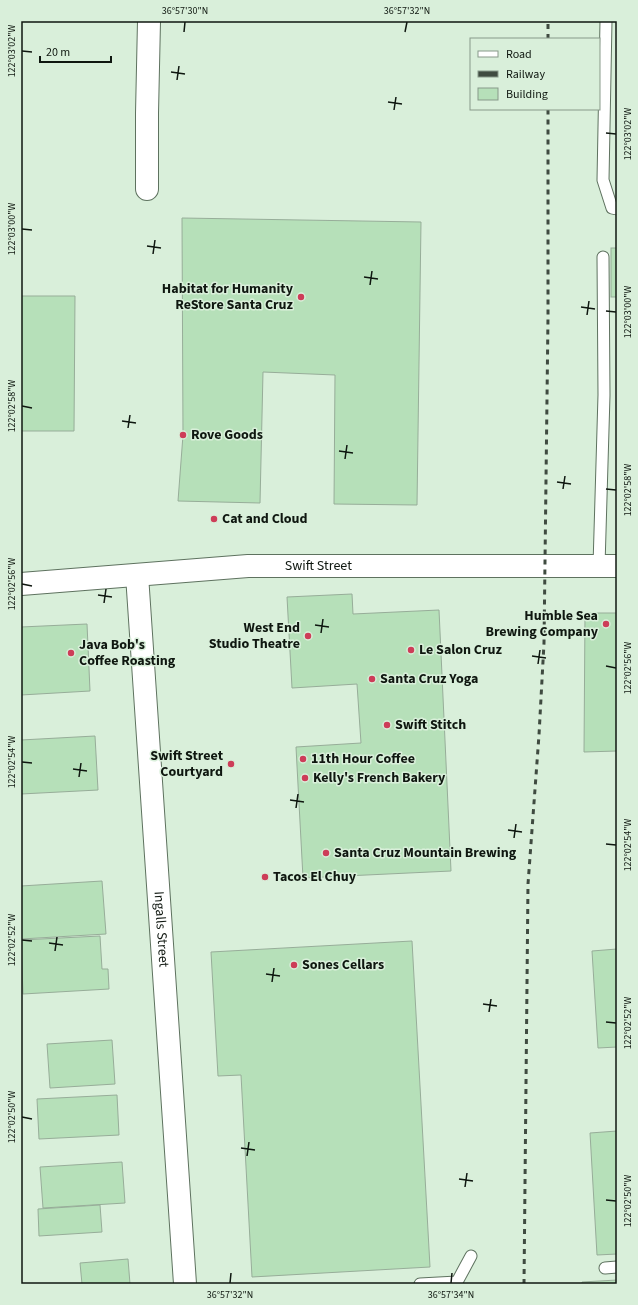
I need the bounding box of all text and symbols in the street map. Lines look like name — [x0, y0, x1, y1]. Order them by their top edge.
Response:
text: 36°57'30"N — [162, 4, 208, 18]
text: 36°57'32"N — [384, 4, 430, 18]
text: 122°03'02"W — [5, 25, 19, 77]
scale bar — [40, 38, 111, 64]
legend — [470, 38, 600, 110]
text: 20 m — [46, 44, 70, 61]
text: Road — [506, 46, 532, 63]
text: Railway — [506, 66, 545, 83]
text: Building — [506, 86, 548, 103]
text: 122°03'02"W — [621, 108, 635, 160]
text: 122°03'00"W — [5, 203, 19, 255]
place label: Habitat for Humanity ReStore Santa Cruz — [162, 279, 294, 315]
text: 122°03'00"W — [621, 286, 635, 338]
marker: Habitat for Humanity ReStore Santa Cruz — [296, 292, 306, 302]
text: 122°02'58"W — [5, 380, 19, 432]
place label: Rove Goods — [191, 425, 263, 445]
marker: Rove Goods — [178, 430, 188, 440]
text: 122°02'58"W — [621, 464, 635, 516]
place label: Cat and Cloud — [222, 509, 308, 529]
marker: Cat and Cloud — [209, 514, 219, 524]
street label: Swift Street — [285, 556, 352, 576]
text: 122°02'56"W — [5, 558, 19, 610]
place label: Humble Sea Brewing Company — [485, 606, 599, 642]
place label: West End Studio Theatre — [209, 618, 300, 654]
marker: Humble Sea Brewing Company — [601, 619, 611, 629]
marker: West End Studio Theatre — [303, 631, 313, 641]
place label: Java Bob's Coffee Roasting — [79, 635, 176, 671]
place label: Le Salon Cruz — [419, 640, 503, 660]
text: 122°02'56"W — [621, 642, 635, 694]
marker: Le Salon Cruz — [406, 645, 416, 655]
marker: Java Bob's Coffee Roasting — [66, 648, 76, 658]
place label: Santa Cruz Yoga — [380, 669, 478, 689]
marker: Santa Cruz Yoga — [367, 674, 377, 684]
place label: Swift Stitch — [395, 715, 466, 735]
marker: Swift Stitch — [382, 720, 392, 730]
text: 122°02'54"W — [5, 736, 19, 788]
place label: Swift Street Courtyard — [150, 746, 224, 782]
place label: 11th Hour Coffee — [311, 749, 415, 769]
marker: 11th Hour Coffee — [298, 754, 308, 764]
marker: Swift Street Courtyard — [226, 759, 236, 769]
place label: Kelly's French Bakery — [313, 768, 446, 788]
marker: Kelly's French Bakery — [300, 773, 310, 783]
text: 122°02'54"W — [621, 819, 635, 871]
place label: Santa Cruz Mountain Brewing — [334, 843, 517, 863]
marker: Santa Cruz Mountain Brewing — [321, 848, 331, 858]
place label: Tacos El Chuy — [273, 867, 357, 887]
marker: Tacos El Chuy — [260, 872, 270, 882]
street label: Ingalls Street — [148, 890, 174, 968]
text: 122°02'52"W — [5, 914, 19, 966]
place label: Sones Cellars — [302, 955, 384, 975]
marker: Sones Cellars — [289, 960, 299, 970]
text: 122°02'52"W — [621, 997, 635, 1049]
text: 122°02'50"W — [5, 1091, 19, 1143]
text: 122°02'50"W — [621, 1175, 635, 1227]
text: 36°57'32"N — [207, 1288, 253, 1302]
text: 36°57'34"N — [428, 1288, 474, 1302]

